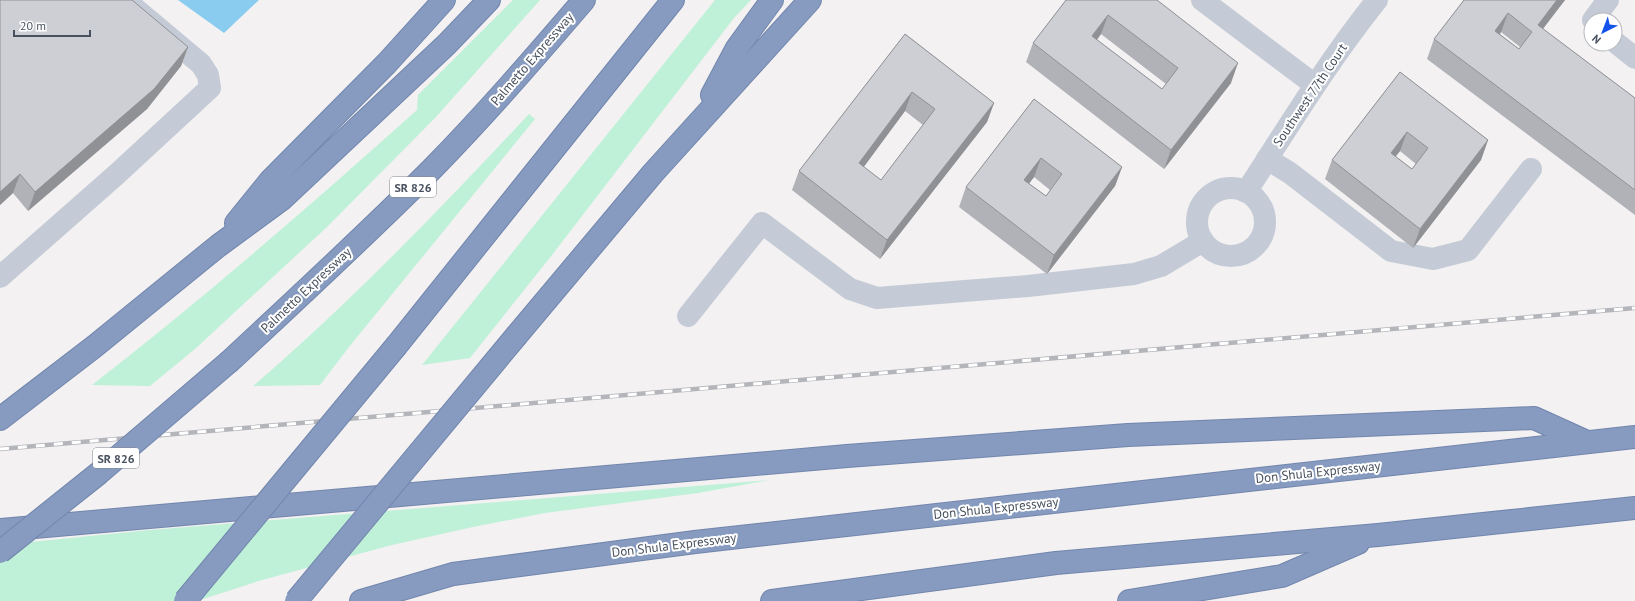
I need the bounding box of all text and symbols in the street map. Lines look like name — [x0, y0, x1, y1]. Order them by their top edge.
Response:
street label: Palmetto Expressway — [487, 9, 577, 109]
scale bar — [14, 12, 90, 38]
north arrow — [1583, 12, 1623, 52]
text: 20 m — [20, 18, 46, 33]
text: N — [1589, 32, 1604, 47]
street label: Southwest 77th Court — [1269, 40, 1351, 150]
road number: SR 826 — [390, 177, 436, 197]
street label: Palmetto Expressway — [257, 244, 355, 336]
road number: SR 826 — [93, 448, 139, 468]
street label: Don Shula Expressway — [1255, 457, 1381, 487]
street label: Don Shula Expressway — [933, 493, 1059, 523]
street label: Don Shula Expressway — [611, 529, 737, 561]

